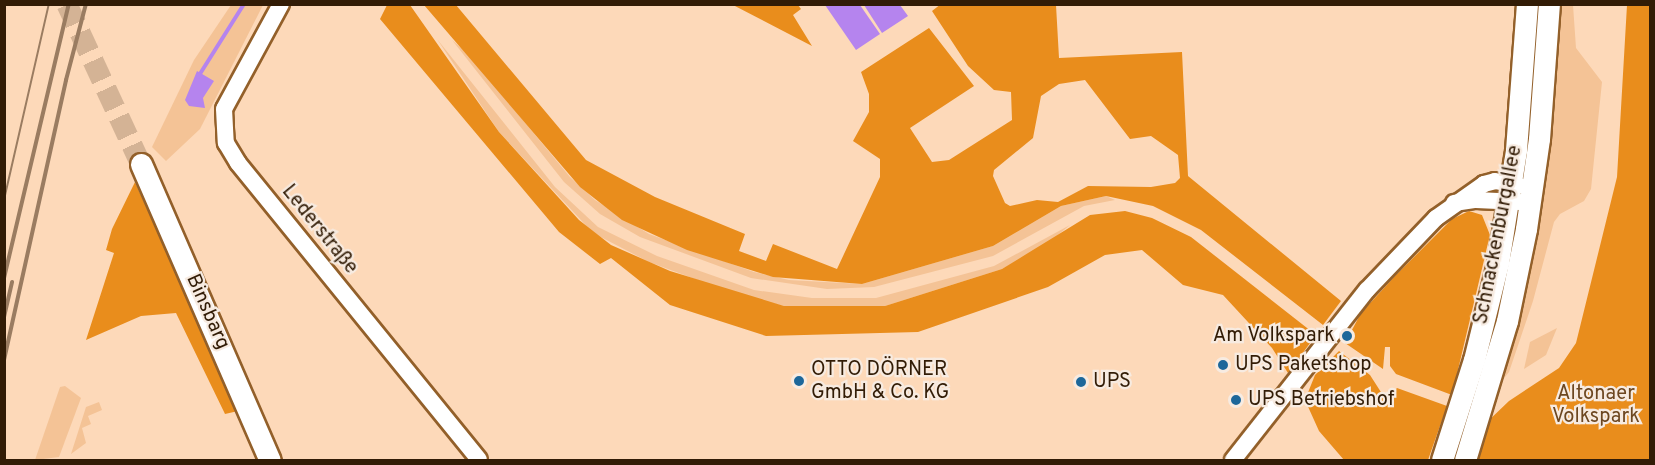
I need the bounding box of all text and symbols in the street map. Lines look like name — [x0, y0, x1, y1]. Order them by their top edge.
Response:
street label: Schnackenburgallee — [1470, 144, 1528, 326]
street label: Lederstraße — [276, 181, 362, 279]
street label: Binsbarg — [180, 271, 234, 353]
place label: Am Volkspark — [1212, 324, 1335, 348]
marker: Am Volkspark — [1340, 329, 1354, 343]
place label: UPS Paketshop — [1235, 353, 1372, 377]
place label: OTTO DÖRNER GmbH & Co. KG — [811, 358, 949, 405]
marker: UPS Paketshop — [1216, 358, 1230, 372]
place label: UPS — [1093, 370, 1131, 394]
marker: OTTO DÖRNER GmbH & Co. KG — [792, 374, 806, 388]
marker: UPS — [1074, 375, 1088, 389]
park label: Altonaer Volkspark — [1552, 383, 1640, 430]
place label: UPS Betriebshof — [1248, 388, 1394, 412]
marker: UPS Betriebshof — [1229, 393, 1243, 407]

